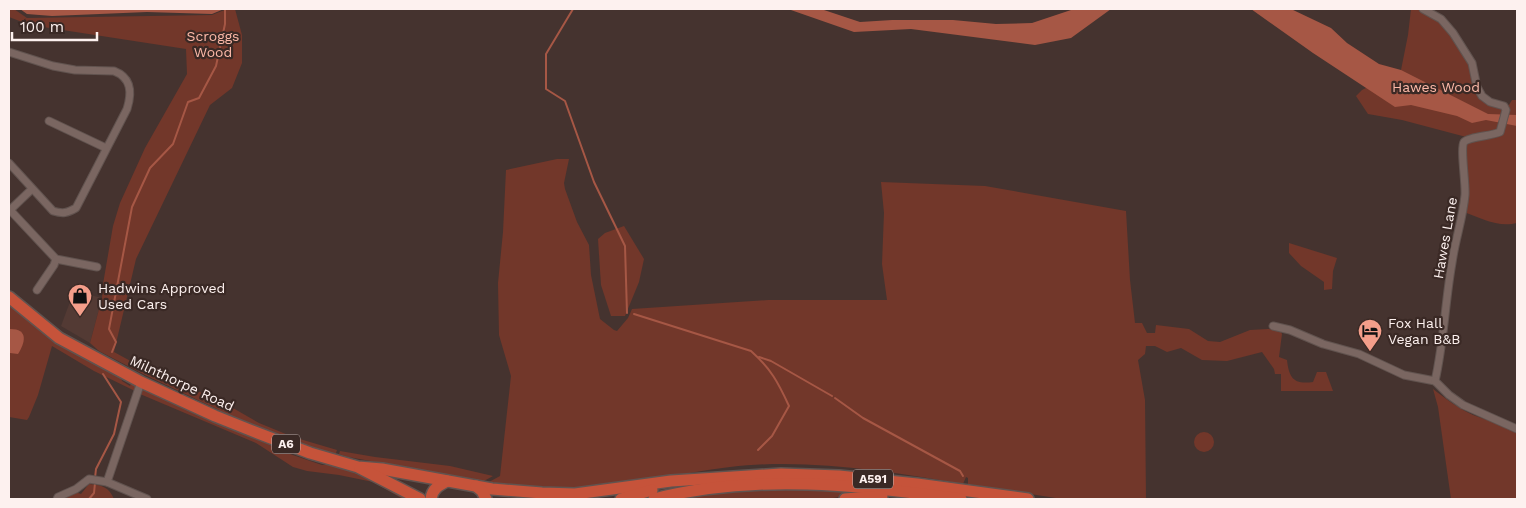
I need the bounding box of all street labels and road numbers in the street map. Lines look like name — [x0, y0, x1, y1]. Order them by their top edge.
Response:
street label: Hawes Lane — [1430, 196, 1460, 280]
street label: Milnthorpe Road — [127, 352, 237, 414]
road number: A6 — [272, 434, 300, 454]
road number: A591 — [853, 469, 893, 488]

